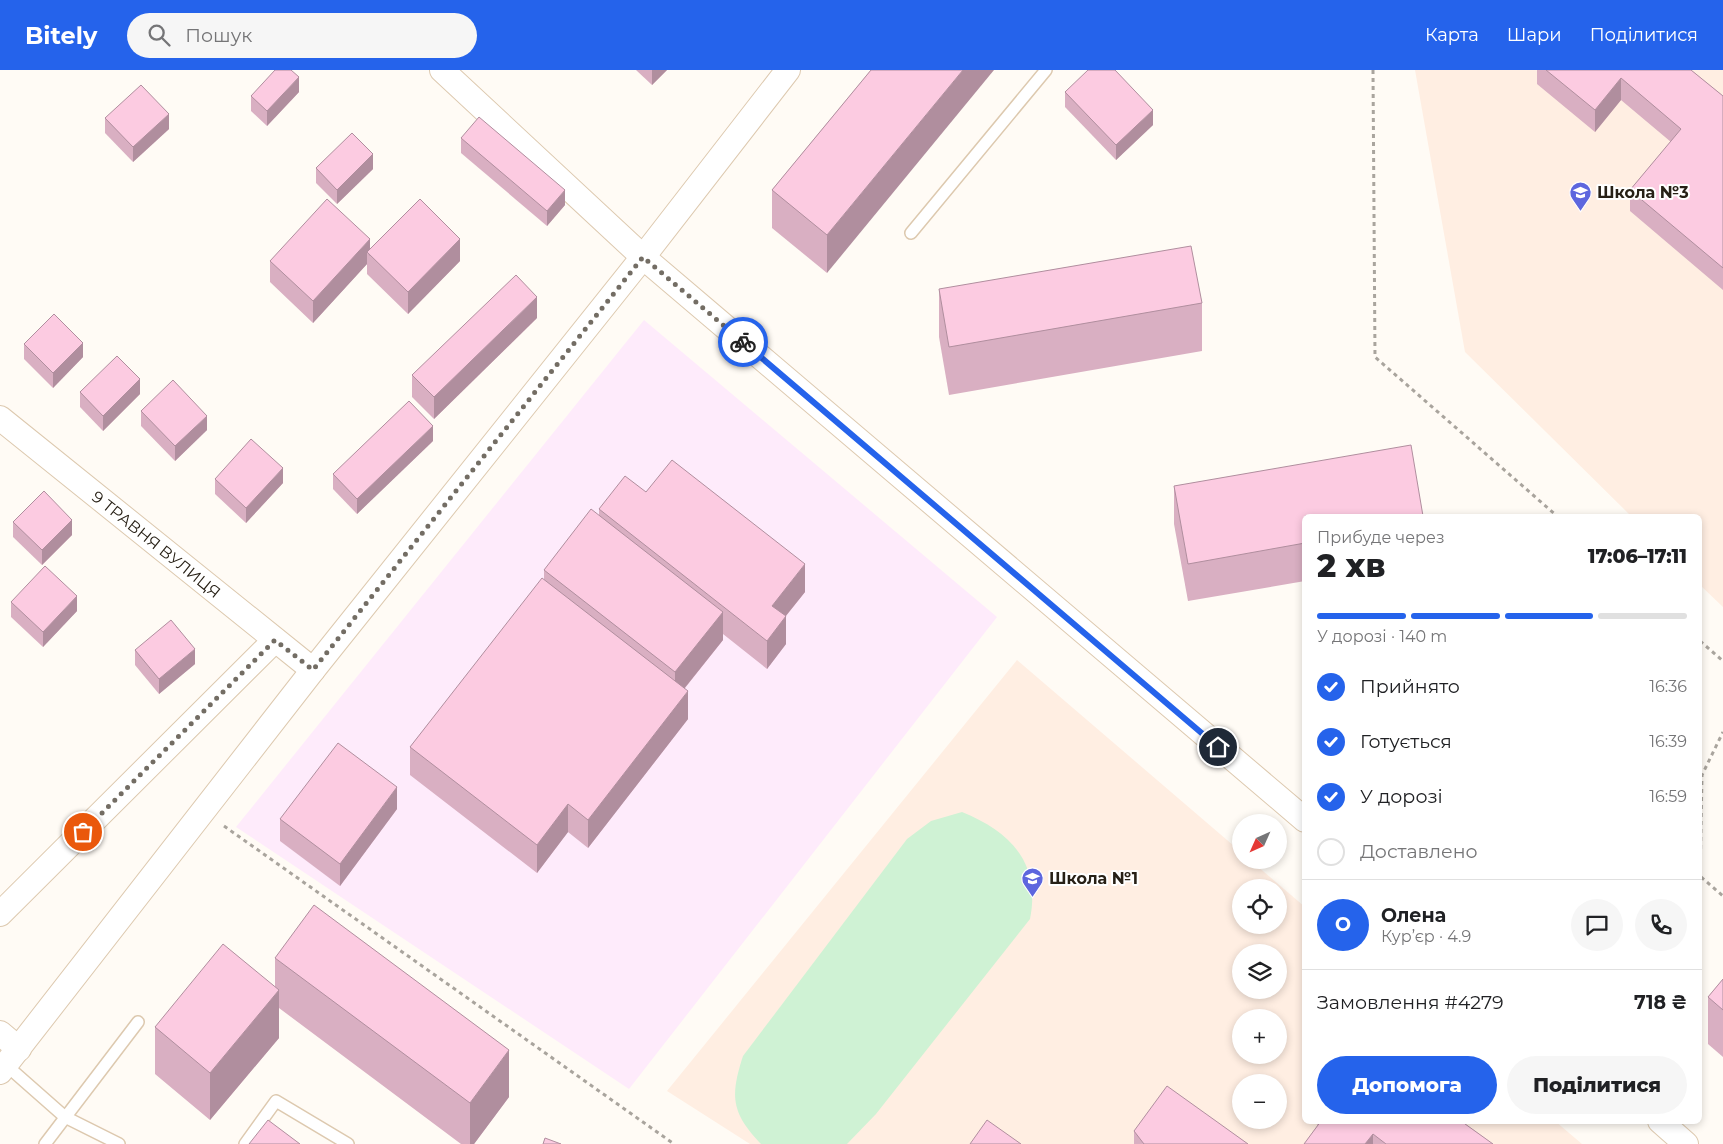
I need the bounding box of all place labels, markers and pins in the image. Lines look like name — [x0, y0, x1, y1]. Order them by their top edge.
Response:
school or university icon: Школа №3 — [1569, 180, 1593, 211]
place label: Школа №3 — [1597, 183, 1689, 202]
pin — [1197, 726, 1239, 768]
pin — [62, 811, 104, 853]
school or university icon: Школа №1 — [1021, 866, 1045, 897]
place label: Школа №1 — [1049, 869, 1138, 888]

